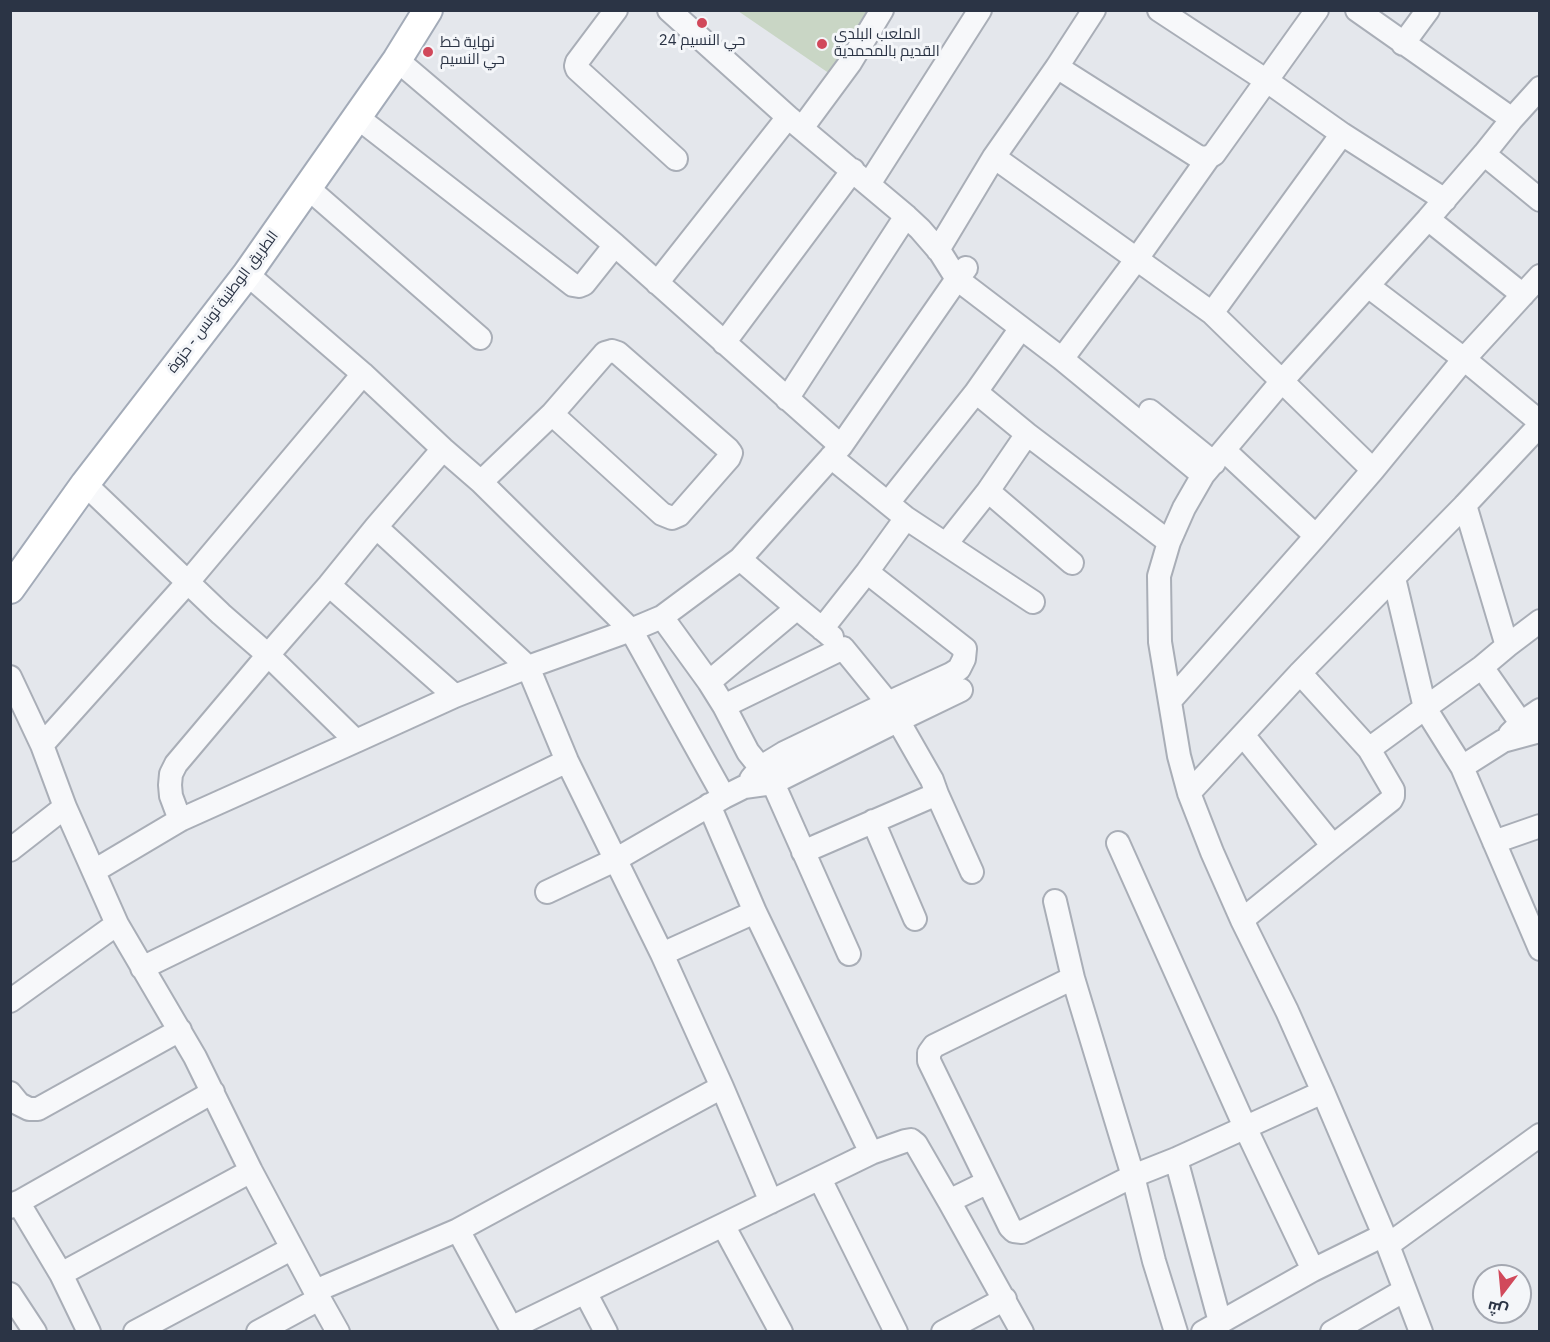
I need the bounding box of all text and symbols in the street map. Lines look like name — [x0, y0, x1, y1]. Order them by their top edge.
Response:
marker: حي النسيم 24 — [695, 16, 709, 30]
place label: الملعب البلدي القديم بالمحمدية — [834, 26, 940, 61]
place label: حي النسيم 24 — [659, 32, 745, 50]
place label: نهاية خط حي النسيم — [440, 34, 505, 69]
marker: الملعب البلدي القديم بالمحمدية — [815, 37, 829, 51]
marker: نهاية خط حي النسيم — [421, 45, 435, 59]
street label: الطريق الوطنية تونس - حزوة — [164, 227, 282, 377]
north arrow — [1472, 1264, 1532, 1324]
text: ش — [1485, 1297, 1510, 1322]

